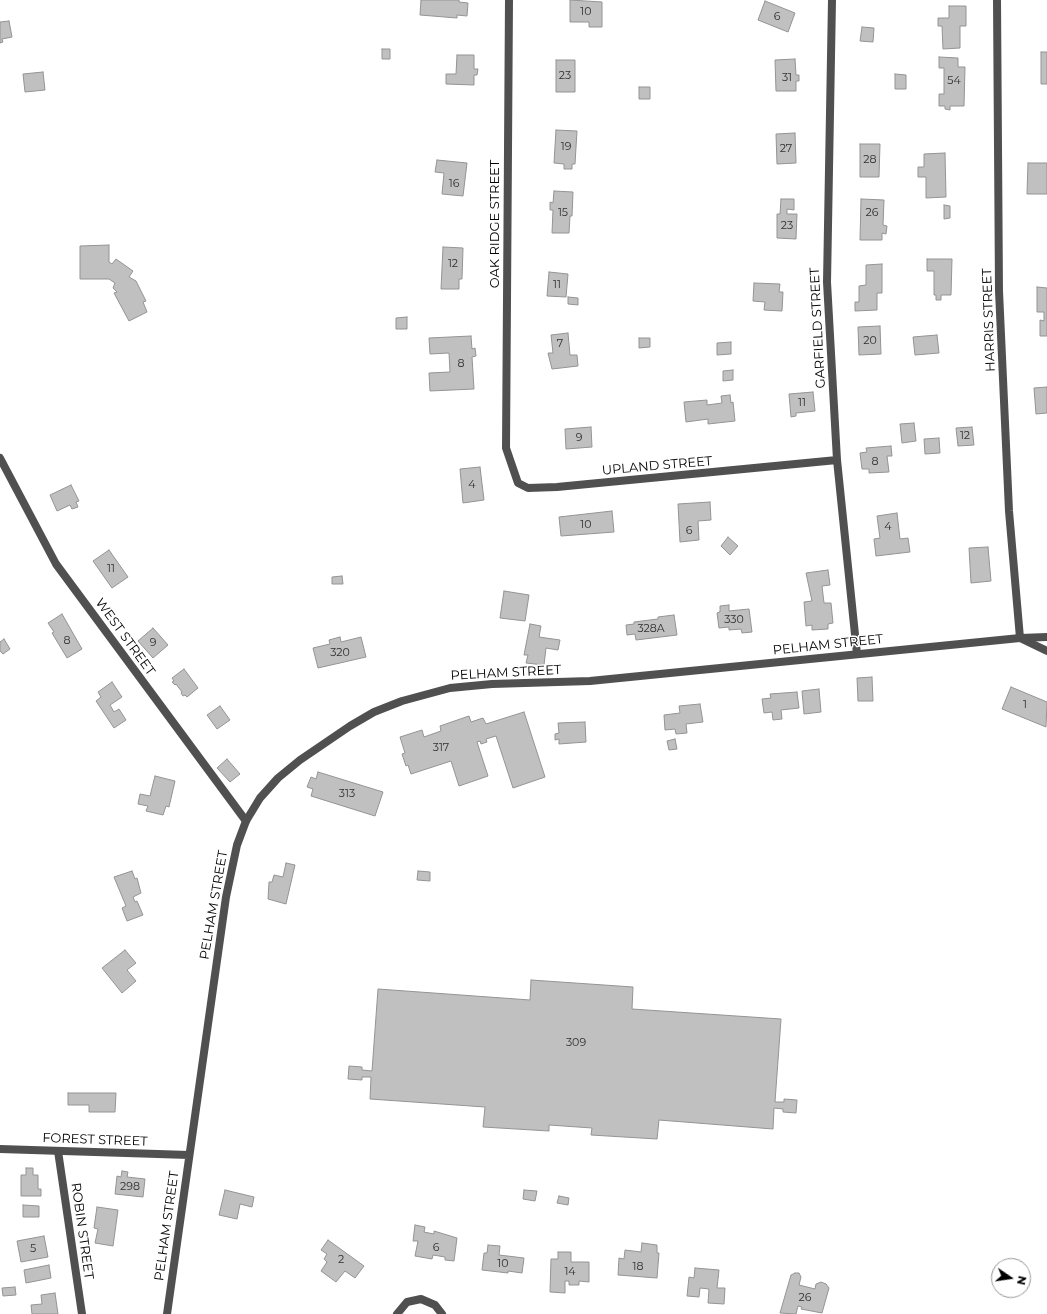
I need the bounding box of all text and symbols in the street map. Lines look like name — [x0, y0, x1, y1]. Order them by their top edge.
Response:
house number: 10 — [580, 5, 592, 19]
house number: 6 — [774, 10, 780, 24]
house number: 23 — [559, 69, 571, 83]
house number: 31 — [782, 71, 792, 85]
house number: 54 — [947, 74, 961, 88]
house number: 19 — [561, 140, 571, 154]
house number: 27 — [780, 142, 792, 156]
house number: 28 — [863, 153, 877, 167]
street label: OAK RIDGE STREET — [487, 160, 503, 288]
house number: 16 — [449, 177, 459, 191]
house number: 15 — [558, 206, 568, 220]
house number: 26 — [866, 206, 878, 220]
house number: 23 — [781, 219, 793, 233]
house number: 12 — [448, 257, 458, 271]
street label: GARFIELD STREET — [807, 267, 829, 389]
street label: HARRIS STREET — [979, 268, 999, 372]
house number: 11 — [553, 278, 561, 292]
house number: 20 — [863, 334, 877, 348]
house number: 7 — [557, 337, 563, 351]
house number: 8 — [457, 357, 465, 371]
house number: 11 — [798, 396, 806, 410]
house number: 12 — [960, 429, 970, 443]
house number: 9 — [576, 431, 582, 445]
street label: UPLAND STREET — [601, 453, 713, 479]
house number: 8 — [871, 455, 879, 469]
house number: 4 — [468, 478, 476, 492]
house number: 10 — [580, 518, 592, 532]
house number: 4 — [884, 520, 892, 534]
house number: 6 — [686, 524, 692, 538]
house number: 11 — [107, 562, 115, 576]
street label: WEST STREET — [92, 595, 158, 679]
house number: 330 — [724, 613, 744, 627]
house number: 328A — [637, 622, 665, 636]
street label: PELHAM STREET — [772, 631, 884, 659]
house number: 8 — [63, 634, 71, 648]
house number: 9 — [150, 636, 156, 650]
house number: 320 — [330, 646, 350, 660]
street label: PELHAM STREET — [450, 662, 562, 684]
house number: 1 — [1023, 698, 1027, 712]
house number: 317 — [433, 741, 449, 755]
house number: 313 — [339, 787, 355, 801]
street label: PELHAM STREET — [197, 849, 231, 961]
house number: 309 — [566, 1036, 586, 1050]
street label: FOREST STREET — [42, 1130, 148, 1150]
street label: PELHAM STREET — [152, 1170, 182, 1282]
house number: 298 — [120, 1180, 140, 1194]
street label: ROBIN STREET — [67, 1182, 97, 1280]
house number: 6 — [433, 1241, 439, 1255]
house number: 5 — [30, 1242, 36, 1256]
house number: 2 — [338, 1253, 344, 1267]
house number: 10 — [497, 1257, 509, 1271]
north arrow — [991, 1258, 1031, 1298]
house number: 18 — [633, 1260, 643, 1274]
house number: 14 — [564, 1265, 576, 1279]
text: N — [1014, 1275, 1030, 1286]
house number: 26 — [799, 1291, 811, 1305]

